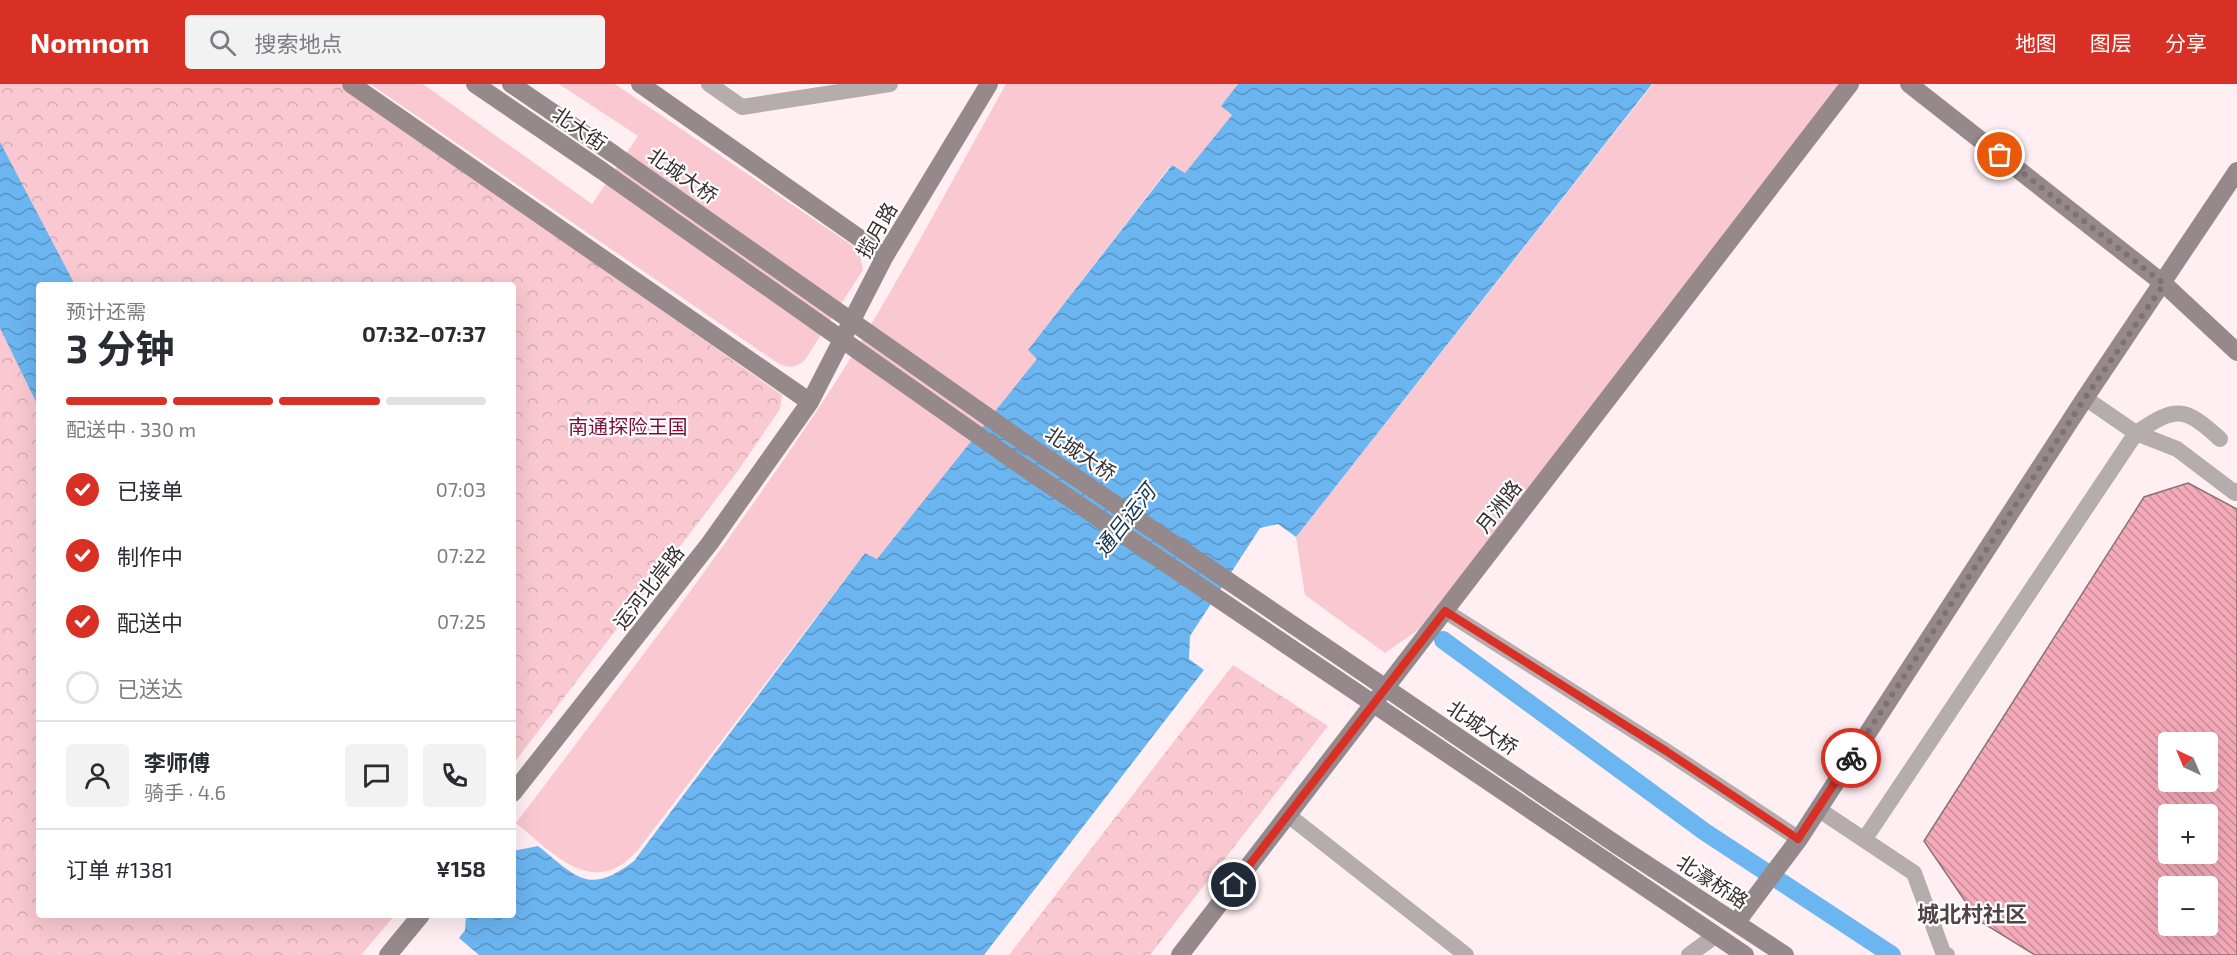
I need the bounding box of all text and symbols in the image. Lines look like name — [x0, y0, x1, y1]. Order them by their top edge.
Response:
search box — [185, 15, 605, 69]
text: Nomnom — [30, 25, 149, 59]
icon: search — [206, 26, 239, 59]
text: 搜索地点 — [254, 30, 342, 56]
text: 地图 — [2015, 30, 2057, 55]
text: 图层 — [2090, 30, 2132, 55]
text: 分享 — [2165, 30, 2207, 55]
street label: 北大街 — [548, 101, 612, 155]
pin — [1974, 129, 2025, 180]
icon: bag — [1983, 138, 2016, 171]
street label: 北城大桥 — [643, 142, 723, 208]
street label: 揽月路 — [851, 198, 901, 262]
text: 预计还需 — [66, 299, 146, 323]
text: 07:32–07:37 — [362, 320, 486, 346]
text: 3 分钟 — [66, 324, 175, 371]
park label: 南通探险王国 — [568, 414, 688, 438]
text: 配送中 · 330 m — [66, 417, 196, 441]
street label: 北城大桥 — [1041, 421, 1121, 485]
icon: check — [66, 473, 99, 506]
street label: 月洲路 — [1470, 475, 1526, 537]
water label: 通吕运河 — [1088, 476, 1162, 561]
text: 已接单 — [117, 477, 183, 503]
text: 07:03 — [436, 477, 486, 501]
icon: check — [66, 539, 99, 572]
street label: 运河北岸路 — [608, 540, 688, 634]
text: 制作中 — [117, 543, 183, 569]
text: 07:22 — [437, 543, 486, 567]
icon: check — [66, 605, 99, 638]
text: 配送中 — [117, 609, 183, 635]
text: 07:25 — [437, 609, 486, 633]
text: 已送达 — [117, 675, 183, 701]
street label: 北城大桥 — [1443, 695, 1523, 759]
courier — [1821, 728, 1881, 788]
north arrow — [2158, 732, 2218, 792]
map controls — [2158, 732, 2218, 936]
icon: bike — [1835, 742, 1868, 775]
button: person — [66, 744, 129, 807]
button: chat — [345, 744, 408, 807]
button: phone — [423, 744, 486, 807]
text: 李师傅 — [144, 749, 210, 775]
text: 骑手 · 4.6 — [144, 780, 226, 804]
button: + — [2158, 804, 2218, 864]
street label: 北濠桥路 — [1673, 849, 1753, 913]
text: ¥158 — [436, 855, 486, 881]
text: 订单 #1381 — [66, 856, 173, 882]
pin — [1208, 859, 1259, 910]
icon: home — [1217, 868, 1250, 901]
button: − — [2158, 876, 2218, 936]
district label: 城北村社区 — [1917, 900, 2027, 926]

